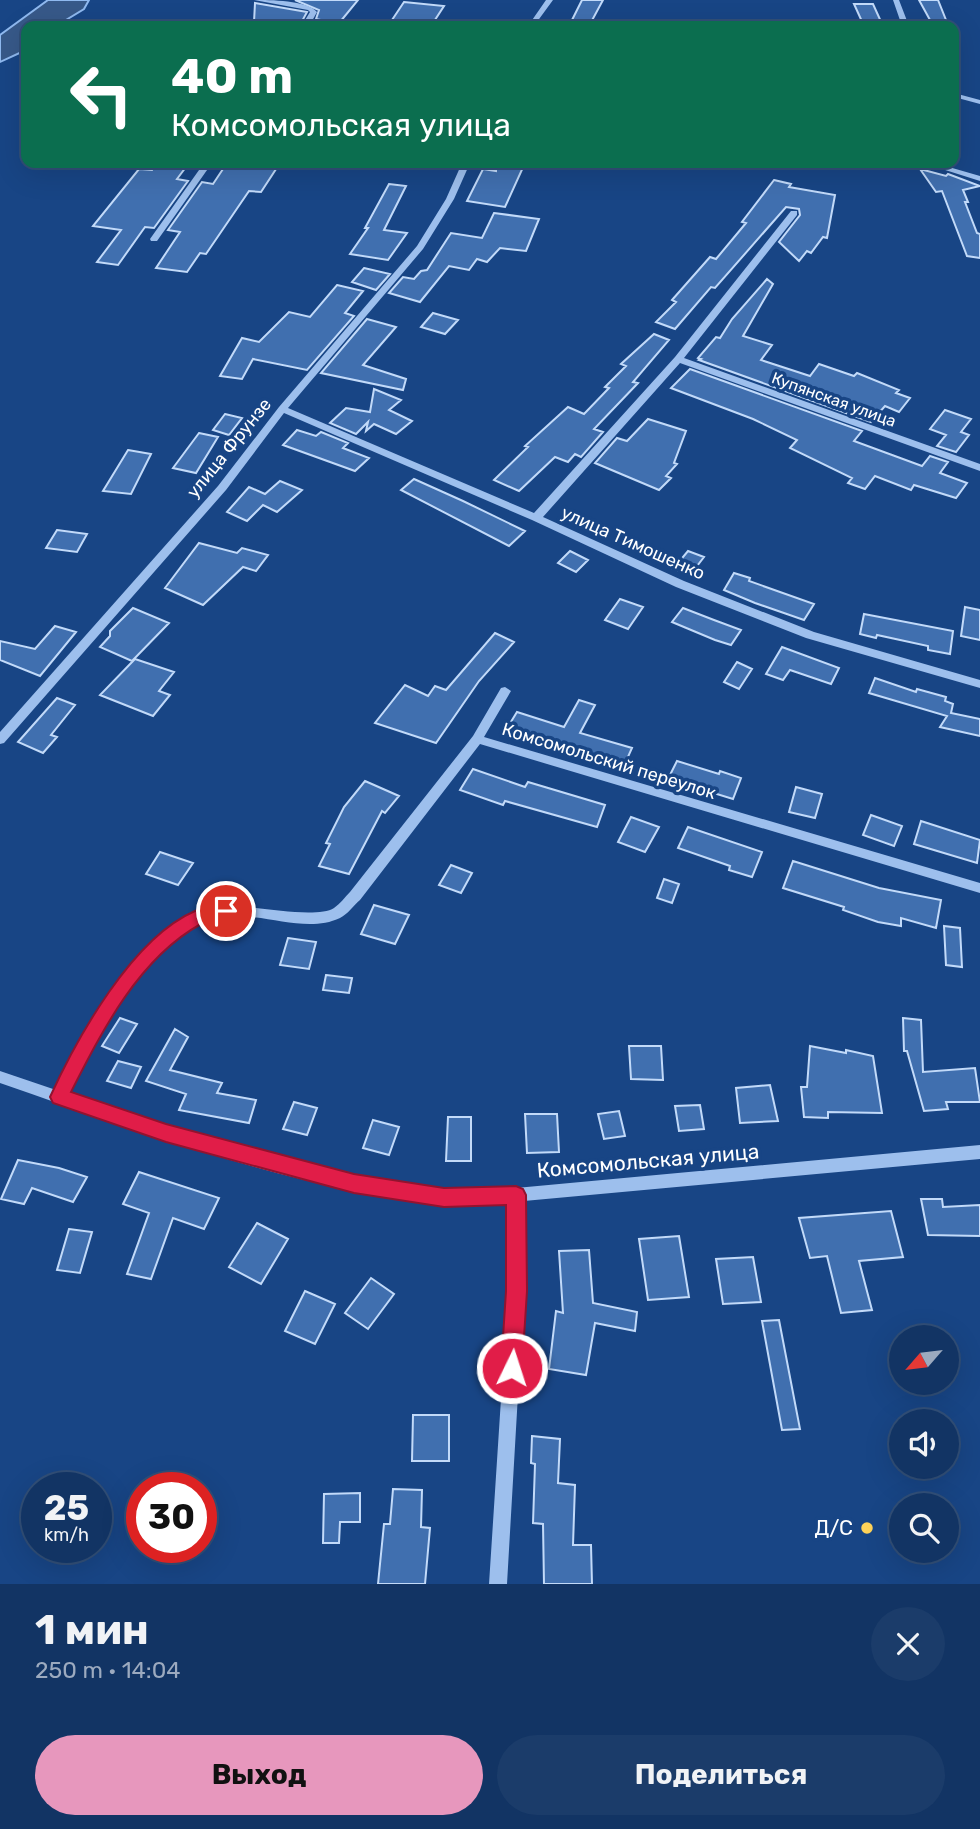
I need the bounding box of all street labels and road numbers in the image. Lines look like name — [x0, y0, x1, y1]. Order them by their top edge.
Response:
street label: Купянская улица — [769, 368, 899, 431]
street label: улица Фрунзе — [182, 394, 276, 502]
street label: улица Тимошенко — [558, 501, 708, 585]
street label: Комсомольский переулок — [499, 718, 719, 804]
street label: Комсомольская улица — [536, 1138, 760, 1183]

